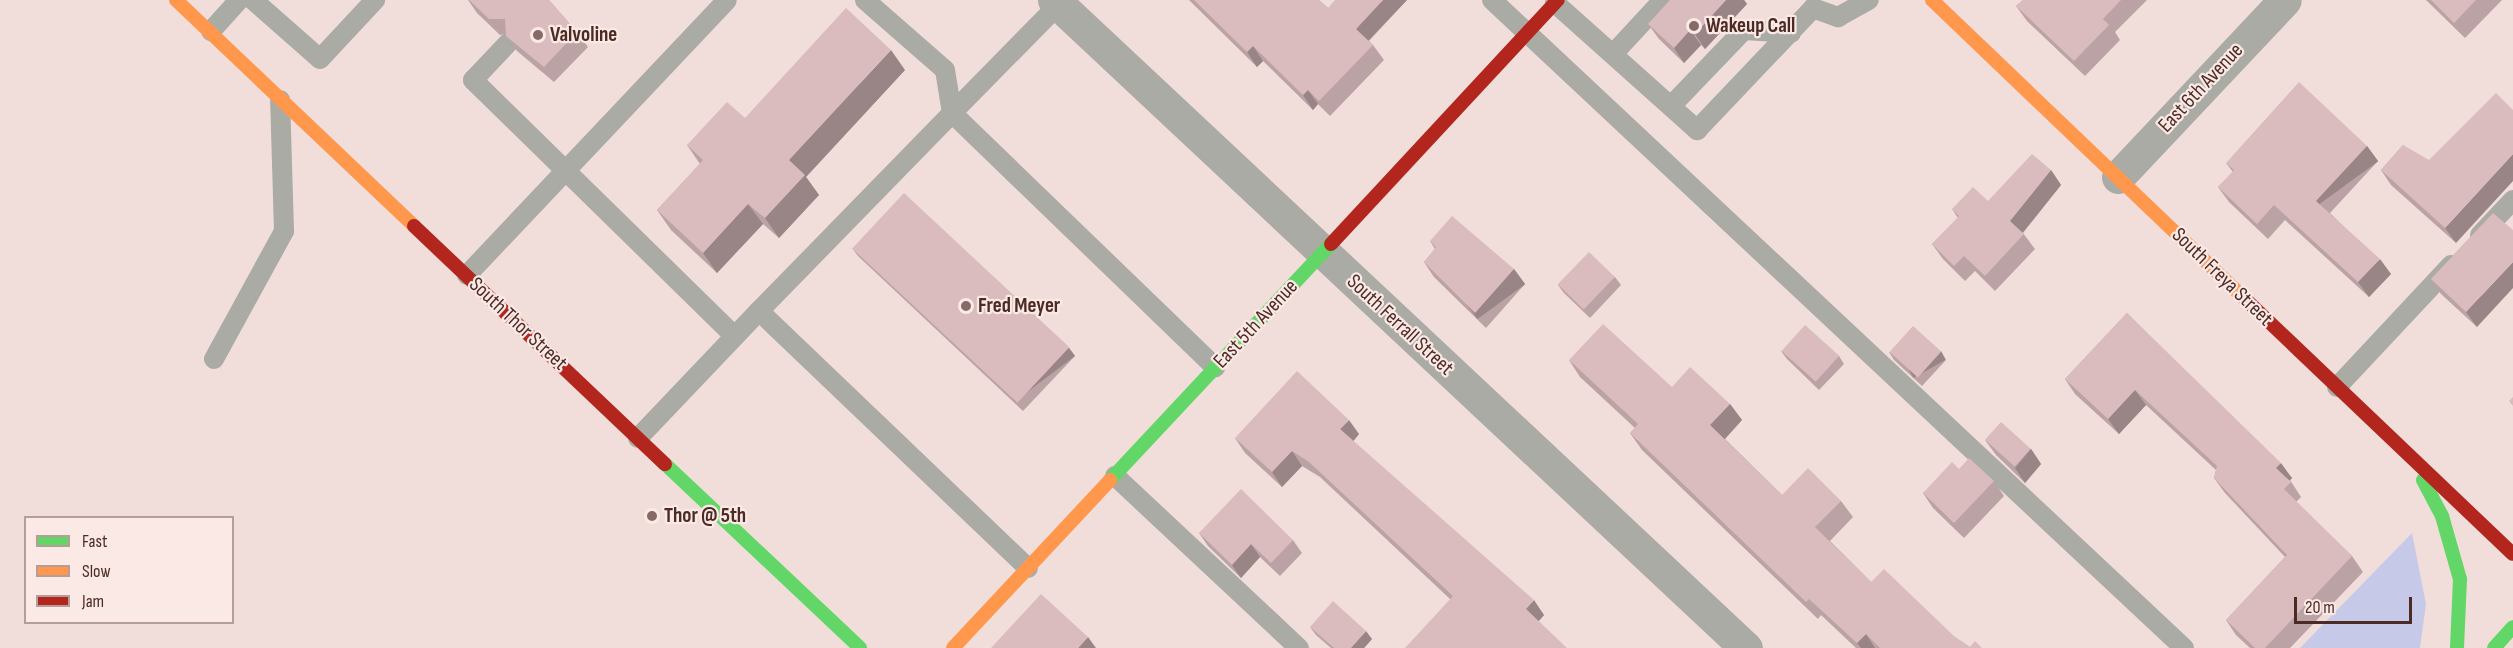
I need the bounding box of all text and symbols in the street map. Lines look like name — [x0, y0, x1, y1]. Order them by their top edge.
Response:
place label: Wakeup Call — [1706, 13, 1795, 39]
marker: Wakeup Call — [1687, 19, 1701, 33]
place label: Valvoline — [550, 22, 617, 48]
marker: Valvoline — [531, 28, 545, 42]
street label: East 6th Avenue — [2153, 38, 2249, 138]
street label: South Freya Street — [2166, 223, 2278, 331]
street label: South Ferrall Street — [1341, 269, 1459, 381]
street label: South Thor Street — [464, 272, 572, 376]
street label: East 5th Avenue — [1209, 274, 1303, 374]
place label: Fred Meyer — [978, 293, 1060, 319]
marker: Fred Meyer — [959, 299, 973, 313]
place label: Thor @ 5th — [664, 503, 746, 529]
marker: Thor @ 5th — [645, 509, 659, 523]
legend — [24, 516, 234, 624]
text: Fast — [82, 531, 107, 552]
text: Slow — [82, 561, 111, 582]
scale bar — [2297, 585, 2416, 623]
text: Jam — [82, 591, 104, 612]
text: 20 m — [2305, 597, 2335, 618]

